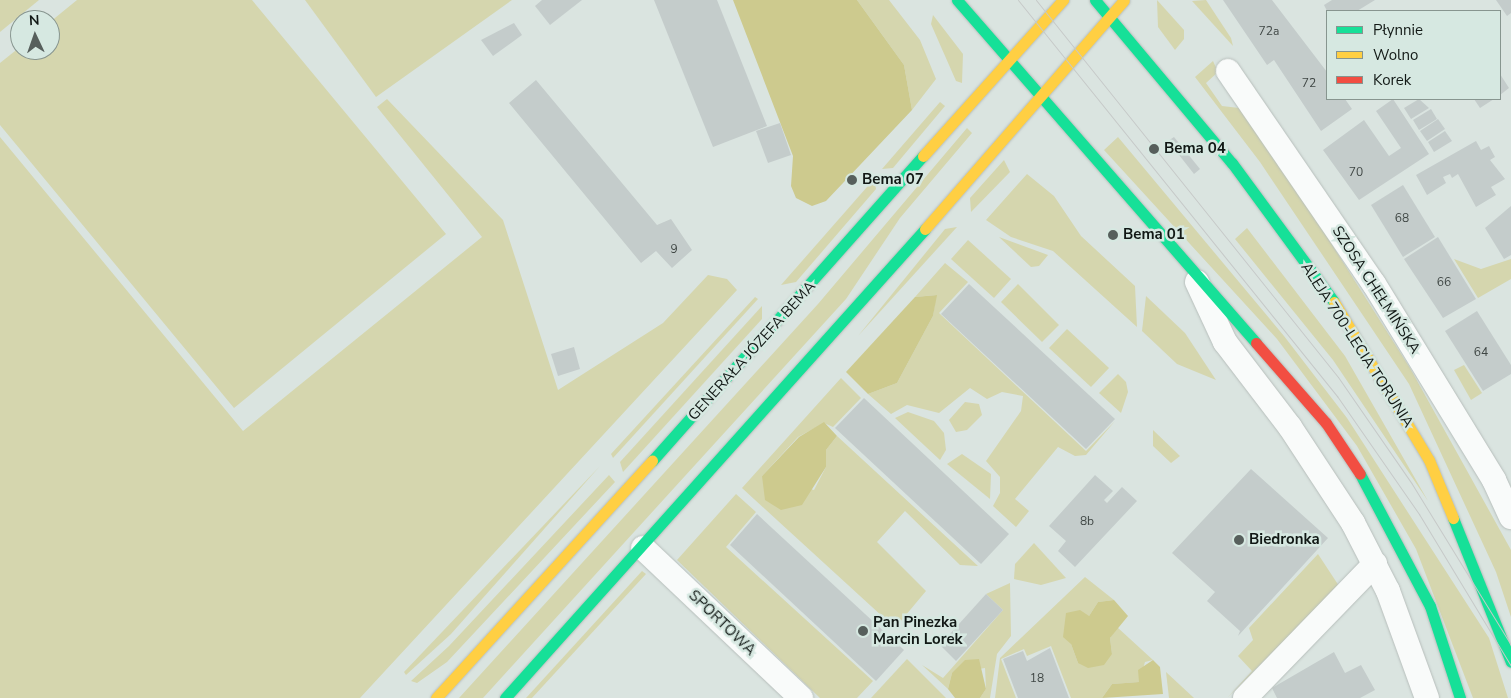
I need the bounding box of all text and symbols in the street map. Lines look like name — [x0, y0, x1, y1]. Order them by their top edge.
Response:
north arrow — [10, 10, 60, 60]
legend — [1326, 10, 1501, 100]
text: N — [29, 11, 40, 30]
text: Płynnie — [1373, 20, 1423, 40]
house number: 72a — [1259, 25, 1279, 39]
text: Wolno — [1373, 45, 1418, 65]
text: Korek — [1373, 70, 1411, 90]
house number: 72 — [1302, 77, 1316, 91]
place label: Bema 04 — [1164, 140, 1226, 158]
marker: Bema 04 — [1148, 143, 1160, 155]
house number: 70 — [1349, 166, 1363, 180]
place label: Bema 07 — [862, 171, 924, 189]
marker: Bema 07 — [846, 174, 858, 186]
house number: 68 — [1395, 212, 1409, 226]
street label: SZOSA CHEŁMIŃSKA — [1328, 223, 1424, 357]
place label: Bema 01 — [1123, 226, 1185, 244]
marker: Bema 01 — [1107, 229, 1119, 241]
house number: 9 — [670, 243, 678, 257]
street label: ALEJA 700-LECIA TORUNIA — [1297, 259, 1417, 431]
house number: 66 — [1437, 276, 1451, 290]
street label: GENERAŁA JÓZEFA BEMA — [685, 278, 819, 424]
house number: 64 — [1474, 346, 1488, 360]
house number: 8b — [1080, 515, 1094, 529]
place label: Biedronka — [1249, 531, 1320, 549]
marker: Biedronka — [1233, 534, 1245, 546]
street label: SPORTOWA — [685, 587, 759, 659]
place label: Pan Pinezka Marcin Lorek — [873, 613, 963, 648]
marker: Pan Pinezka Marcin Lorek — [857, 625, 869, 637]
house number: 18 — [1030, 672, 1044, 686]

